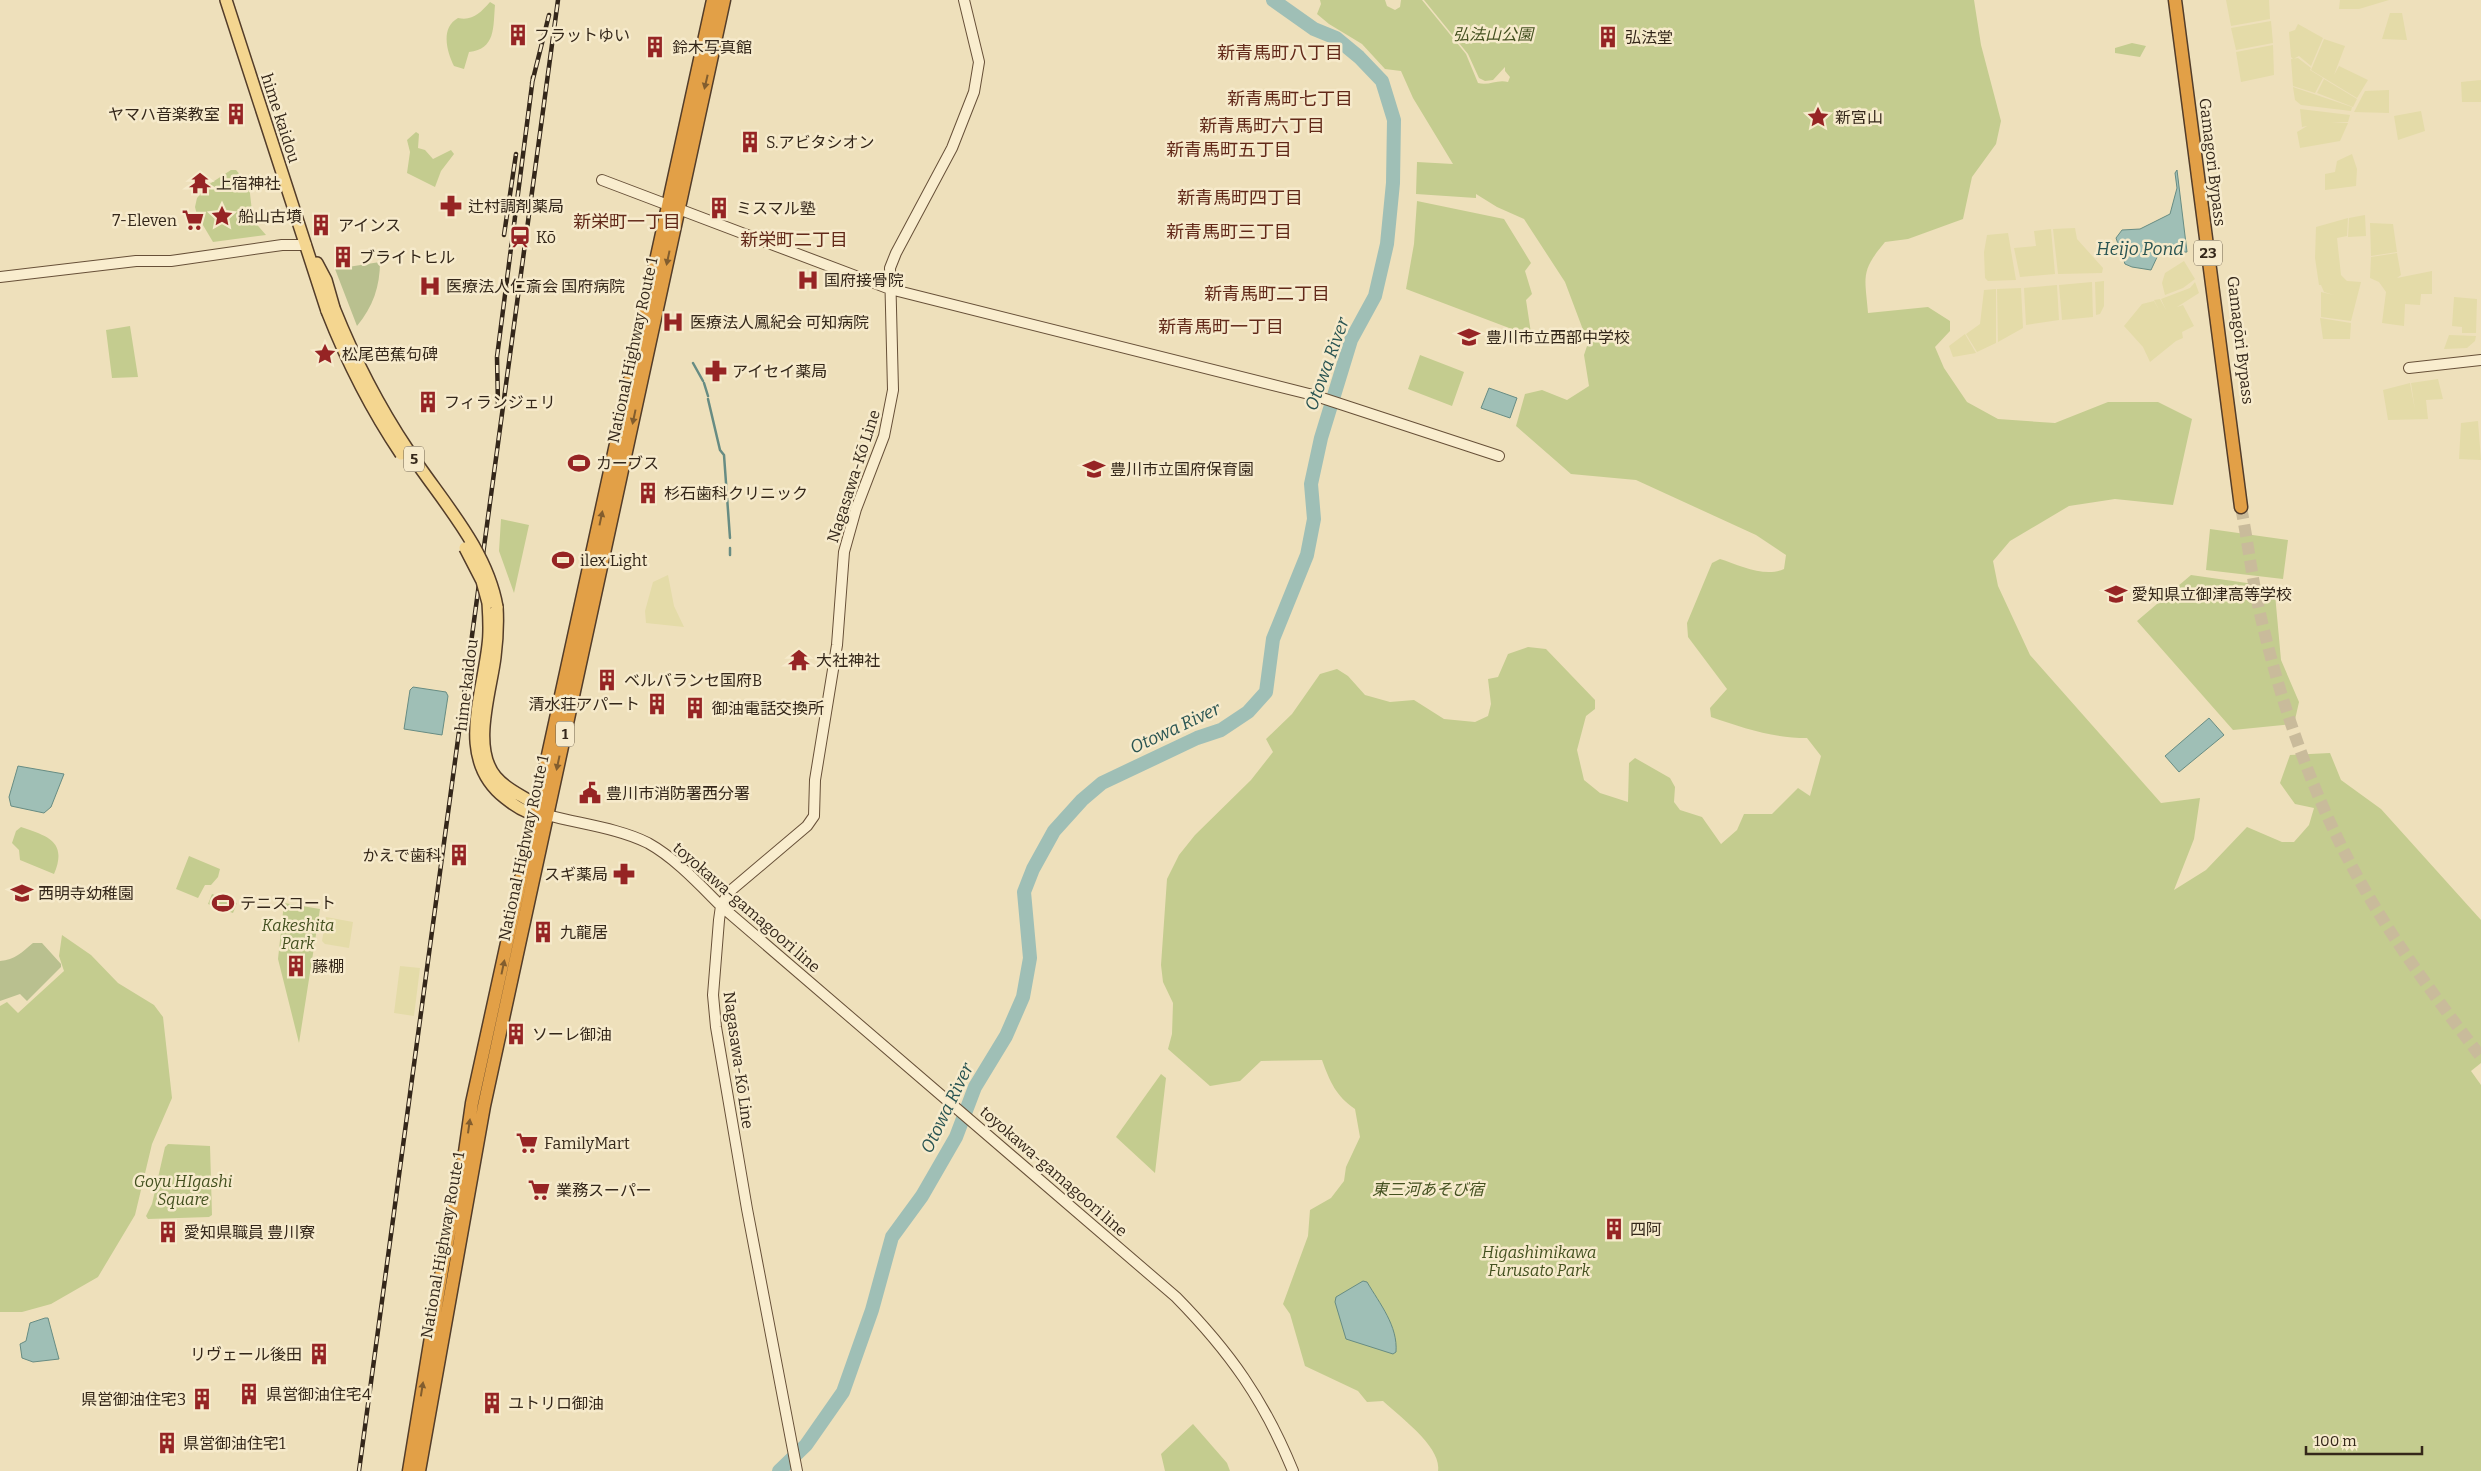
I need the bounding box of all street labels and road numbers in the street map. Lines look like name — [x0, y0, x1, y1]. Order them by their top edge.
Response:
street label: hime kaidou — [257, 71, 304, 165]
street label: Gamagori Bypass — [2195, 97, 2230, 227]
road number: 23 — [2194, 240, 2222, 266]
street label: National Highway Route 1 — [604, 255, 662, 445]
street label: Gamagōri Bypass — [2223, 275, 2258, 405]
street label: Nagasawa-Kō Line — [823, 407, 884, 545]
road number: 5 — [404, 446, 424, 472]
street label: hime kaidou — [451, 638, 482, 732]
road number: 1 — [556, 722, 574, 746]
street label: National Highway Route 1 — [495, 753, 553, 943]
street label: toyokawa-gamagoori line — [669, 838, 824, 977]
street label: Nagasawa-Kō Line — [719, 990, 758, 1130]
street label: toyokawa-gamagoori line — [976, 1102, 1131, 1241]
street label: National Highway Route 1 — [417, 1150, 468, 1340]

